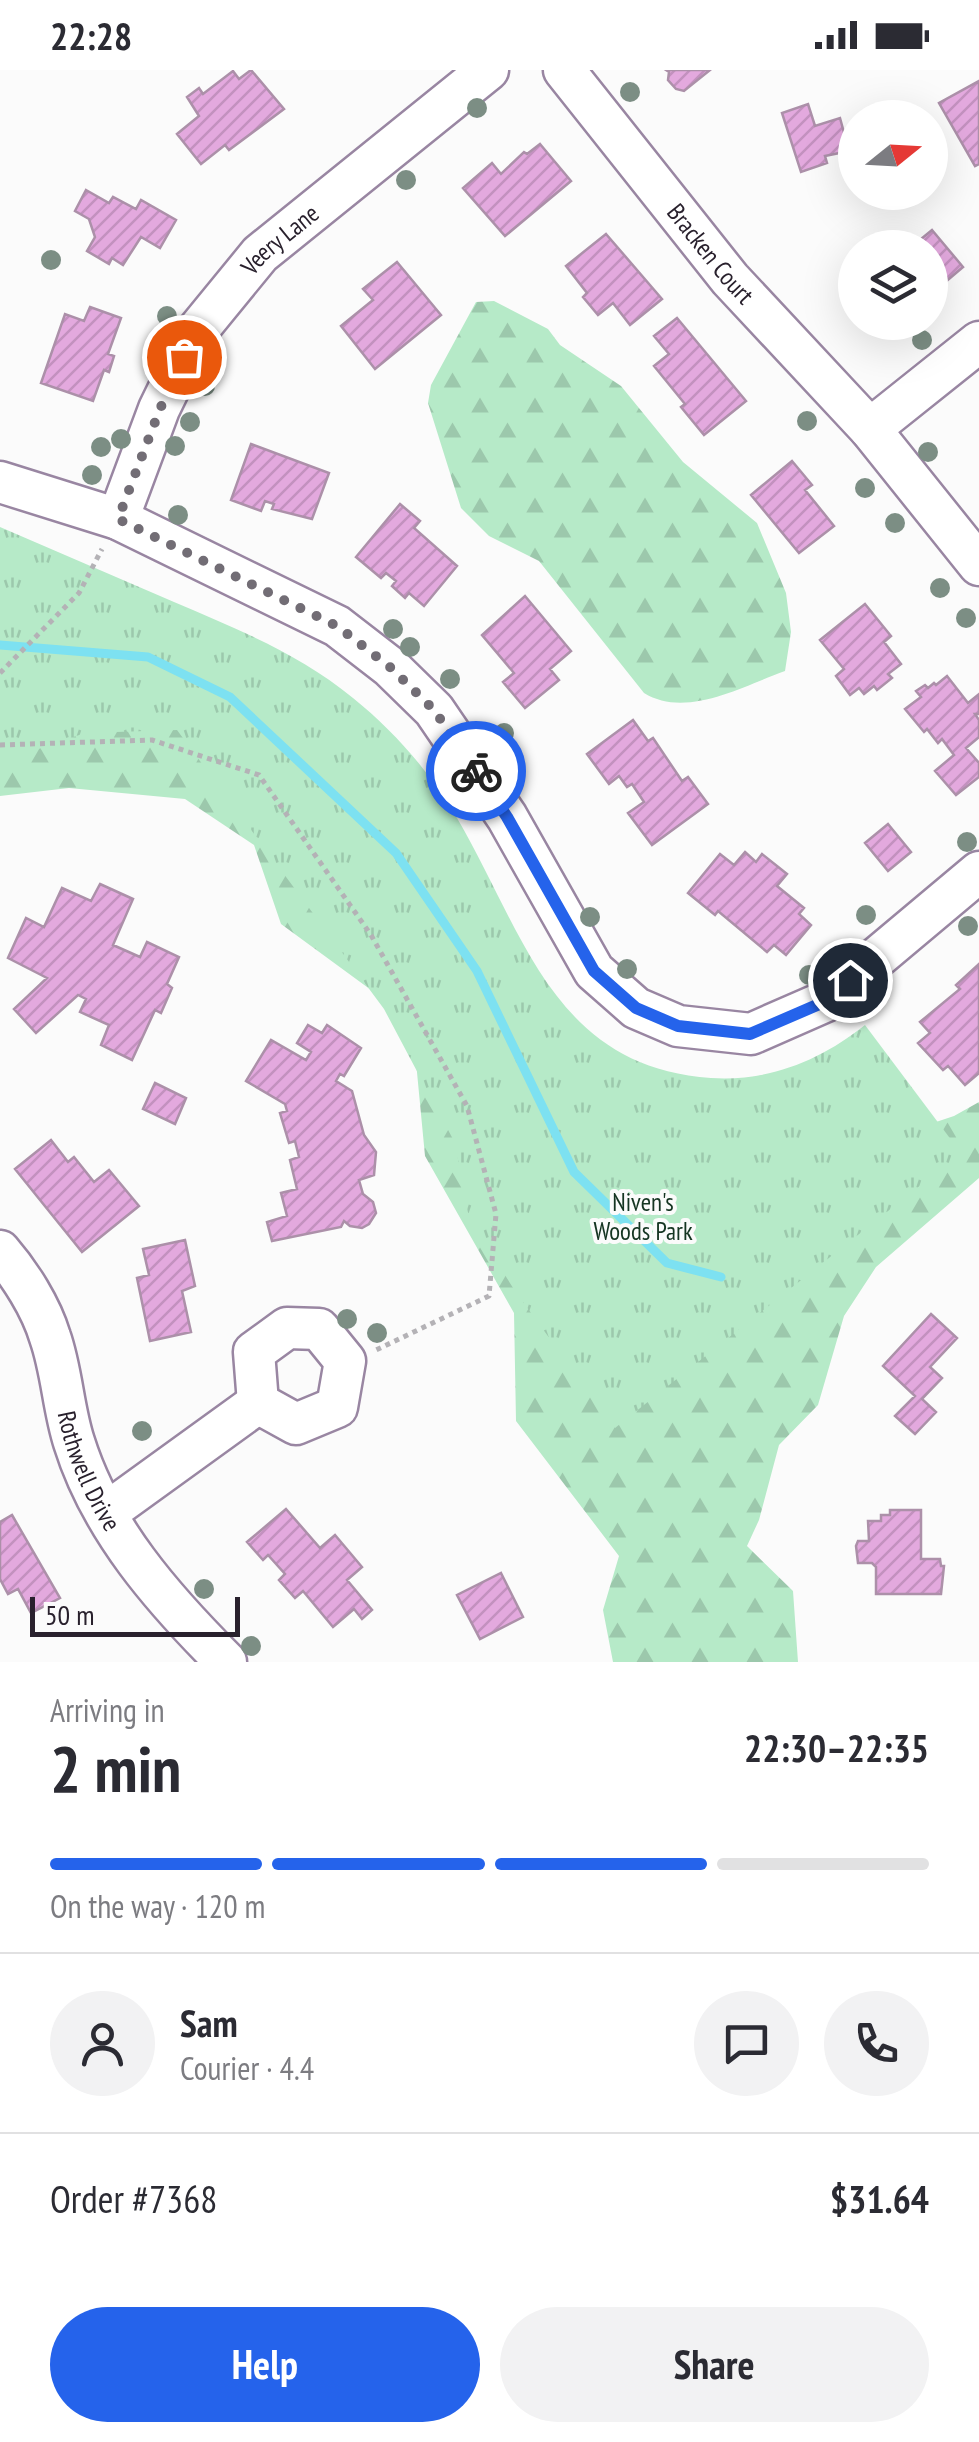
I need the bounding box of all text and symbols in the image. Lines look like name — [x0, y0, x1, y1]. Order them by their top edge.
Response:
text: 22:28 — [50, 11, 132, 60]
north arrow — [838, 100, 948, 210]
map controls — [838, 100, 948, 340]
street label: Veery Lane — [233, 197, 325, 282]
street label: Bracken Court — [660, 197, 761, 311]
button: layers — [838, 230, 948, 340]
pin — [142, 315, 227, 400]
icon: bag — [157, 330, 212, 385]
courier — [426, 721, 526, 821]
icon: bike — [449, 744, 504, 799]
pin — [808, 938, 893, 1023]
icon: home — [823, 953, 878, 1008]
park label: Niven's Woods Park — [593, 1186, 693, 1247]
street label: Rothwell Drive — [51, 1408, 128, 1537]
scale bar — [30, 1592, 240, 1636]
text: 50 m — [45, 1596, 94, 1633]
text: Arriving in — [50, 1689, 165, 1731]
text: 22:30–22:35 — [744, 1723, 929, 1772]
text: 2 min — [50, 1726, 181, 1810]
text: On the way · 120 m — [50, 1885, 265, 1927]
button: person — [50, 1991, 155, 2096]
button: chat — [694, 1991, 799, 2096]
button: phone — [824, 1991, 929, 2096]
text: Sam — [180, 1998, 238, 2047]
text: Courier · 4.4 — [180, 2047, 314, 2089]
text: Order #7368 — [50, 2174, 217, 2223]
text: $31.64 — [830, 2174, 929, 2223]
button: Help — [50, 2307, 480, 2422]
button: Share — [500, 2307, 929, 2422]

